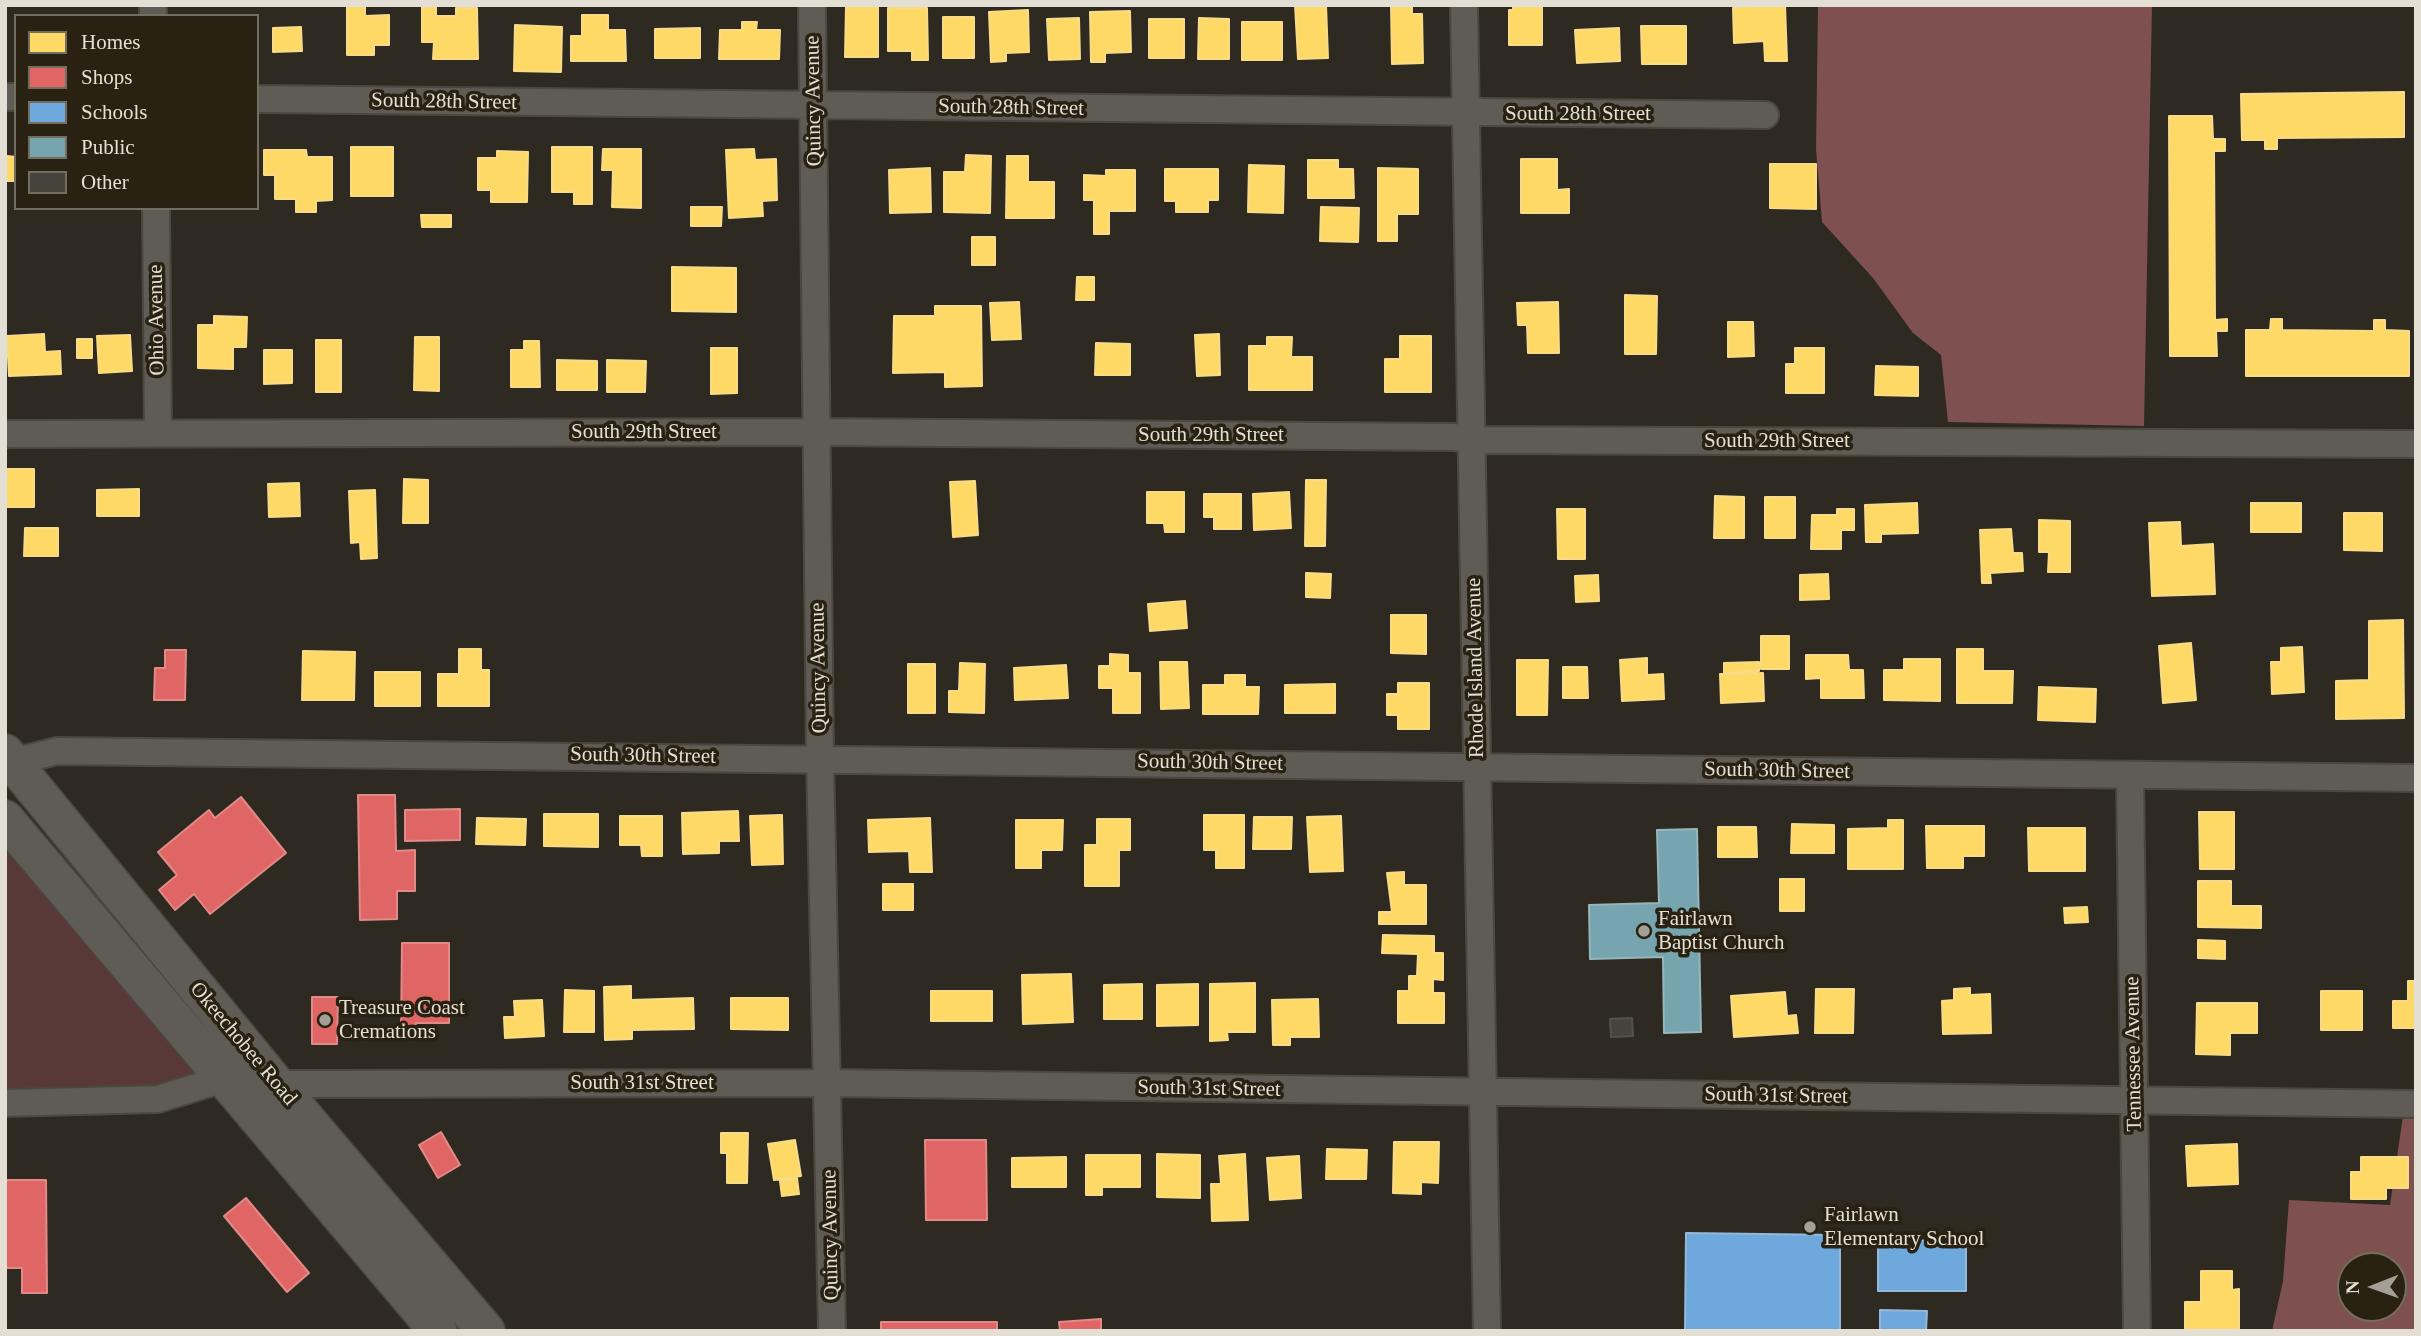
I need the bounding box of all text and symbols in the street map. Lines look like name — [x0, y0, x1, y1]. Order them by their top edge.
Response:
legend — [14, 14, 259, 210]
text: Homes — [81, 30, 141, 54]
street label: Quincy Avenue — [800, 35, 828, 167]
text: Shops — [81, 65, 132, 89]
street label: South 28th Street — [371, 88, 517, 116]
street label: South 28th Street — [938, 94, 1084, 122]
text: Schools — [81, 100, 148, 124]
street label: South 28th Street — [1505, 101, 1651, 127]
text: Public — [81, 135, 135, 159]
text: Other — [81, 170, 129, 194]
street label: Ohio Avenue — [143, 264, 171, 376]
street label: South 29th Street — [571, 419, 717, 445]
street label: South 29th Street — [1138, 422, 1284, 448]
street label: South 29th Street — [1704, 428, 1850, 454]
street label: Rhode Island Avenue — [1462, 578, 1490, 758]
street label: Quincy Avenue — [805, 602, 833, 734]
street label: South 30th Street — [570, 742, 716, 770]
street label: South 30th Street — [1137, 749, 1283, 777]
street label: South 30th Street — [1704, 757, 1850, 785]
place label: Fairlawn Baptist Church — [1658, 906, 1785, 956]
marker: Fairlawn Baptist Church — [1636, 923, 1652, 939]
street label: Tennessee Avenue — [2120, 976, 2148, 1132]
street label: Okeechobee Road — [184, 977, 302, 1111]
place label: Treasure Coast Cremations — [339, 995, 465, 1045]
marker: Treasure Coast Cremations — [317, 1012, 333, 1028]
street label: South 31st Street — [570, 1070, 714, 1096]
street label: South 31st Street — [1137, 1075, 1281, 1103]
street label: South 31st Street — [1704, 1082, 1848, 1110]
street label: Quincy Avenue — [817, 1169, 845, 1301]
place label: Fairlawn Elementary School — [1824, 1202, 1984, 1252]
marker: Fairlawn Elementary School — [1802, 1219, 1818, 1235]
north arrow — [2337, 1252, 2407, 1322]
text: N — [2342, 1280, 2363, 1294]

